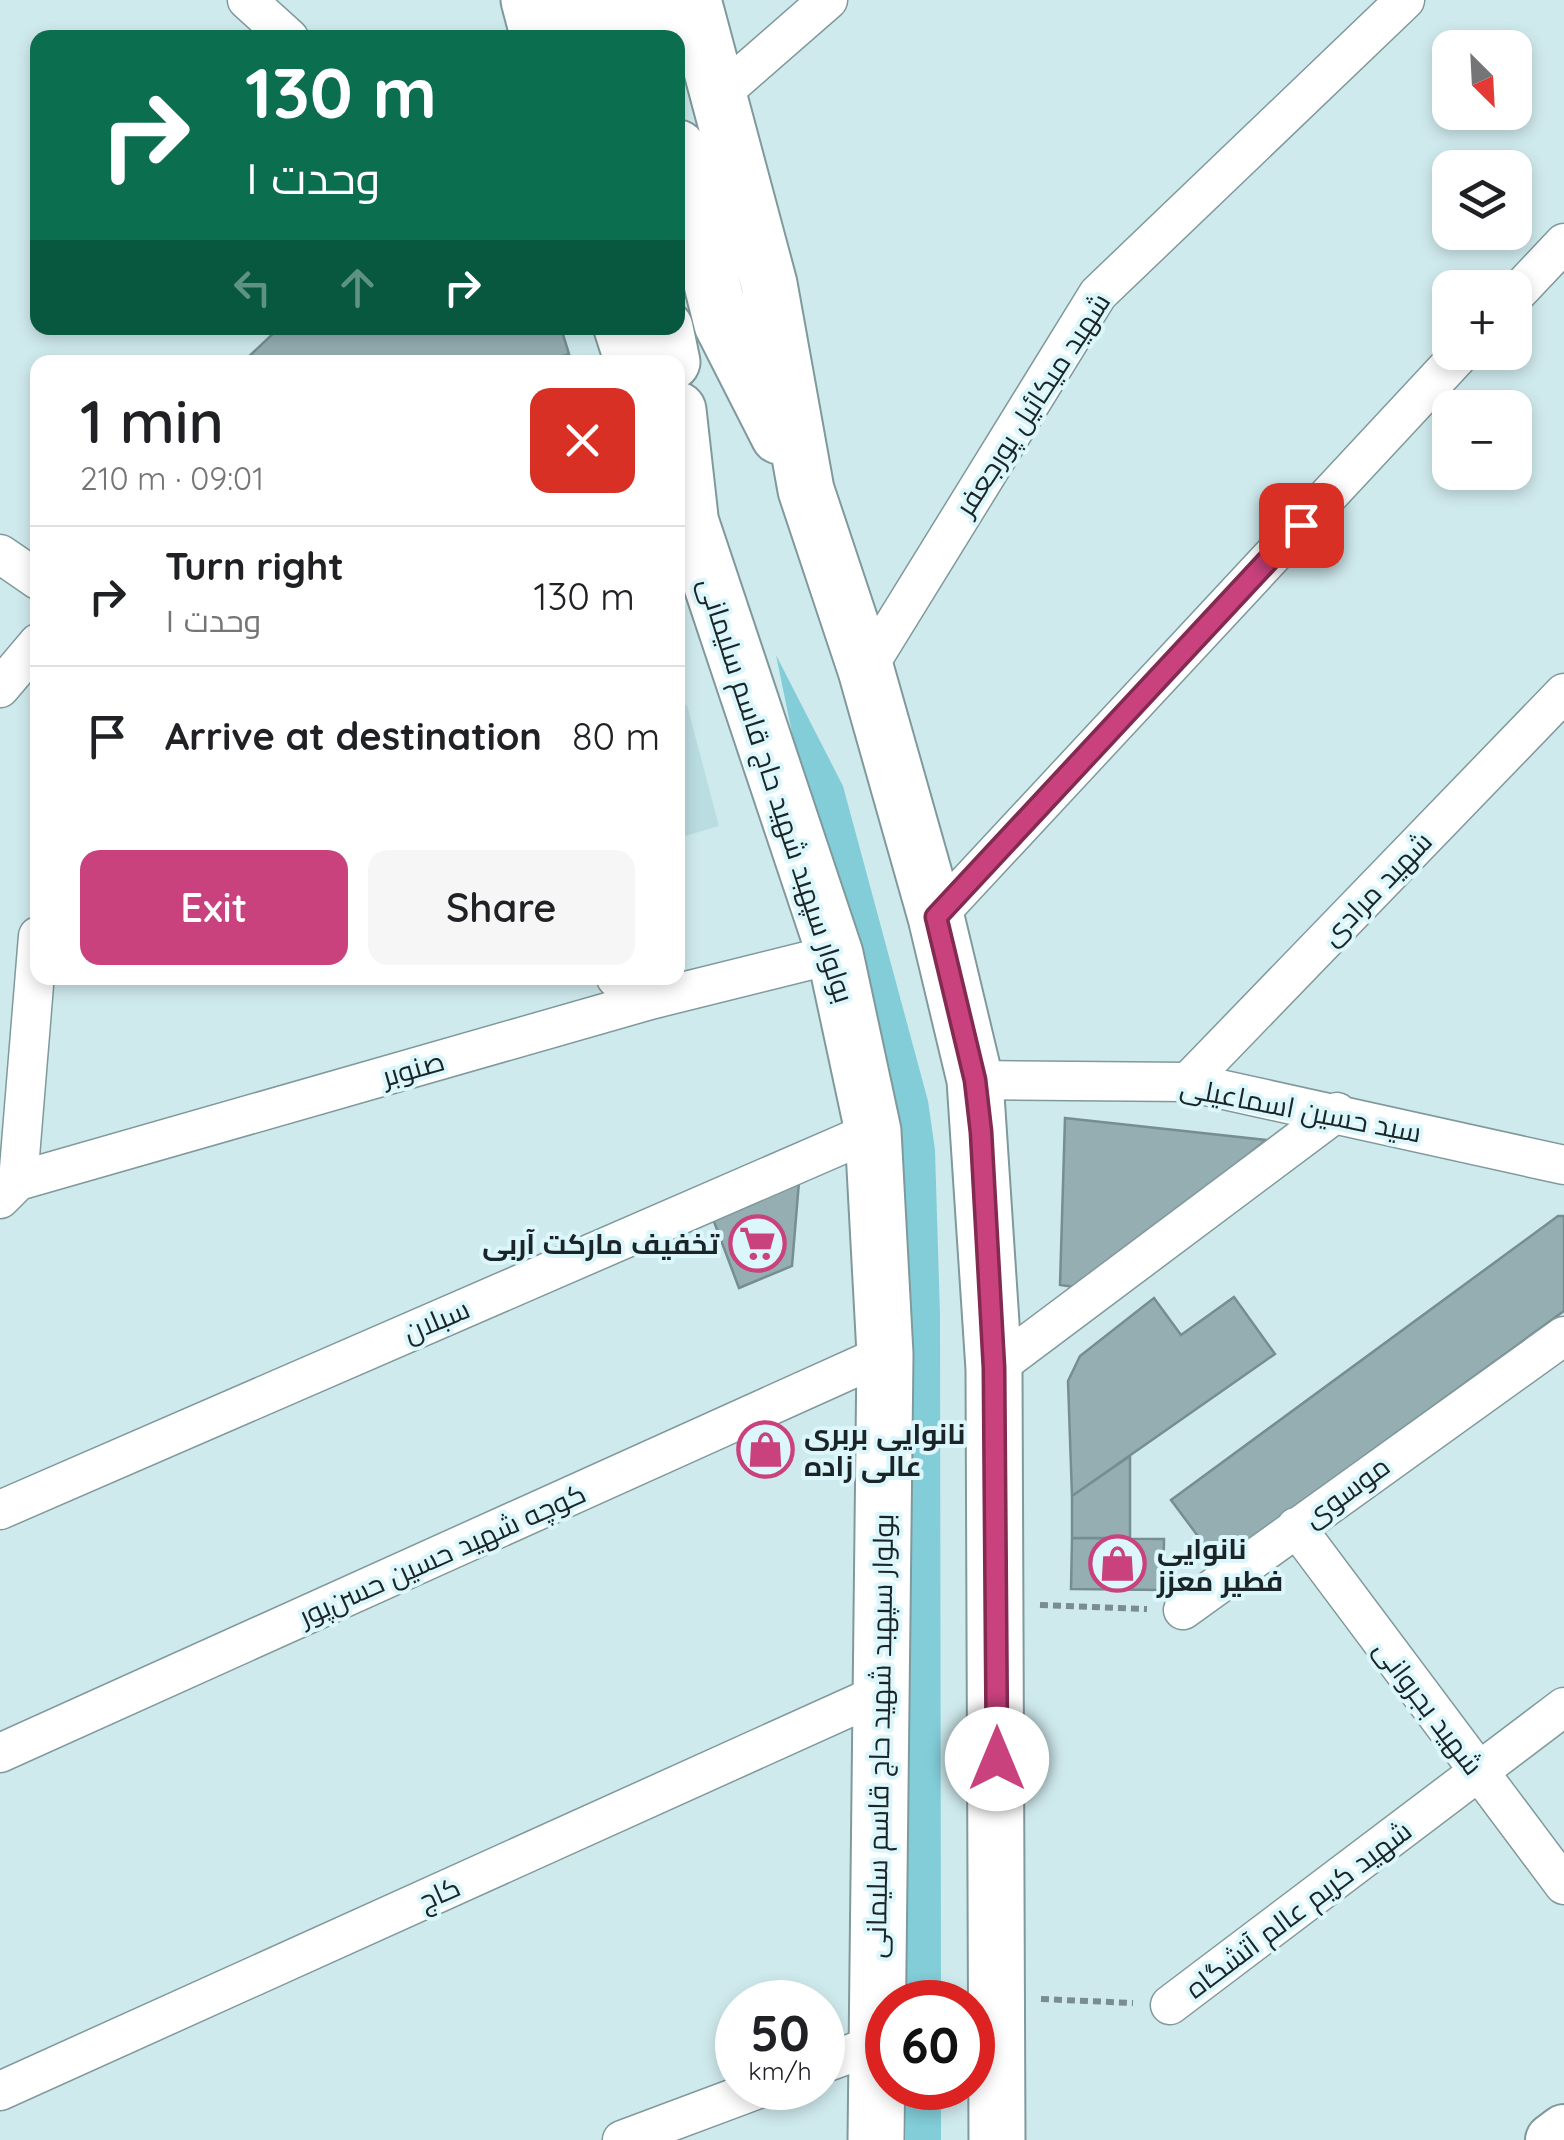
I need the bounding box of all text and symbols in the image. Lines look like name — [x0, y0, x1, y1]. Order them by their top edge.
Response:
north arrow — [1432, 30, 1532, 130]
map controls — [1432, 30, 1532, 490]
text: 130 m — [245, 48, 437, 136]
icon: right — [80, 70, 210, 200]
text: وحدت ۱ — [245, 149, 380, 205]
button: layers — [1432, 150, 1532, 250]
icon: left — [225, 260, 280, 315]
icon: ahead — [330, 260, 385, 315]
icon: right — [435, 260, 490, 315]
button: + — [1432, 270, 1532, 370]
street label: شهید میکائیل پورجعفر — [946, 286, 1119, 525]
text: 1 min — [80, 383, 224, 458]
button: close — [530, 388, 635, 493]
button: − — [1432, 390, 1532, 490]
text: 210 m · 09:01 — [80, 458, 264, 498]
pin — [1259, 483, 1344, 568]
icon: arrive — [1274, 498, 1329, 553]
text: Turn right — [165, 542, 344, 590]
icon: right — [80, 569, 135, 624]
text: 130 m — [533, 572, 635, 620]
street label: بولوار سپهبد شهید حاج قاسم سلیمانی — [689, 573, 862, 1008]
text: وحدت ۱ — [165, 600, 261, 640]
icon: arrive — [80, 709, 135, 764]
text: Arrive at destination — [165, 712, 542, 760]
text: 80 m — [572, 712, 660, 760]
street label: شهید مرادی — [1313, 824, 1439, 952]
button: Exit — [80, 850, 348, 965]
button: Share — [368, 850, 635, 965]
street label: صنوبر — [376, 1042, 448, 1094]
street label: سید حسین اسماعیلی — [1177, 1068, 1425, 1150]
supermarket icon: تخفیف مارکت آربی — [728, 1213, 788, 1273]
place label: تخفیف مارکت آربی — [482, 1226, 720, 1261]
street label: سبلان — [397, 1290, 475, 1350]
place label: نانوایی بربری عالی زاده — [804, 1416, 966, 1483]
shop icon: نانوایی بربری عالی زاده — [735, 1419, 795, 1479]
street label: موسوی — [1296, 1448, 1396, 1534]
street label: کوچه شهید حسین حسن‌پور — [291, 1475, 592, 1636]
street label: بولوار سپهبد شهید حاج قاسم سلیمانی — [858, 1513, 903, 1959]
place label: نانوایی فطیر معزز — [1156, 1531, 1283, 1598]
shop icon: نانوایی فطیر معزز — [1088, 1534, 1148, 1594]
street label: شهید بجروانی — [1367, 1632, 1491, 1782]
position arrow — [945, 1707, 1049, 1811]
street label: شهید کریم عالم آتشگاه — [1178, 1813, 1420, 2008]
street label: کاج — [413, 1868, 466, 1919]
speed limit sign: 60 — [865, 1980, 995, 2110]
text: 50 — [750, 2001, 810, 2064]
text: km/h — [748, 2055, 812, 2086]

